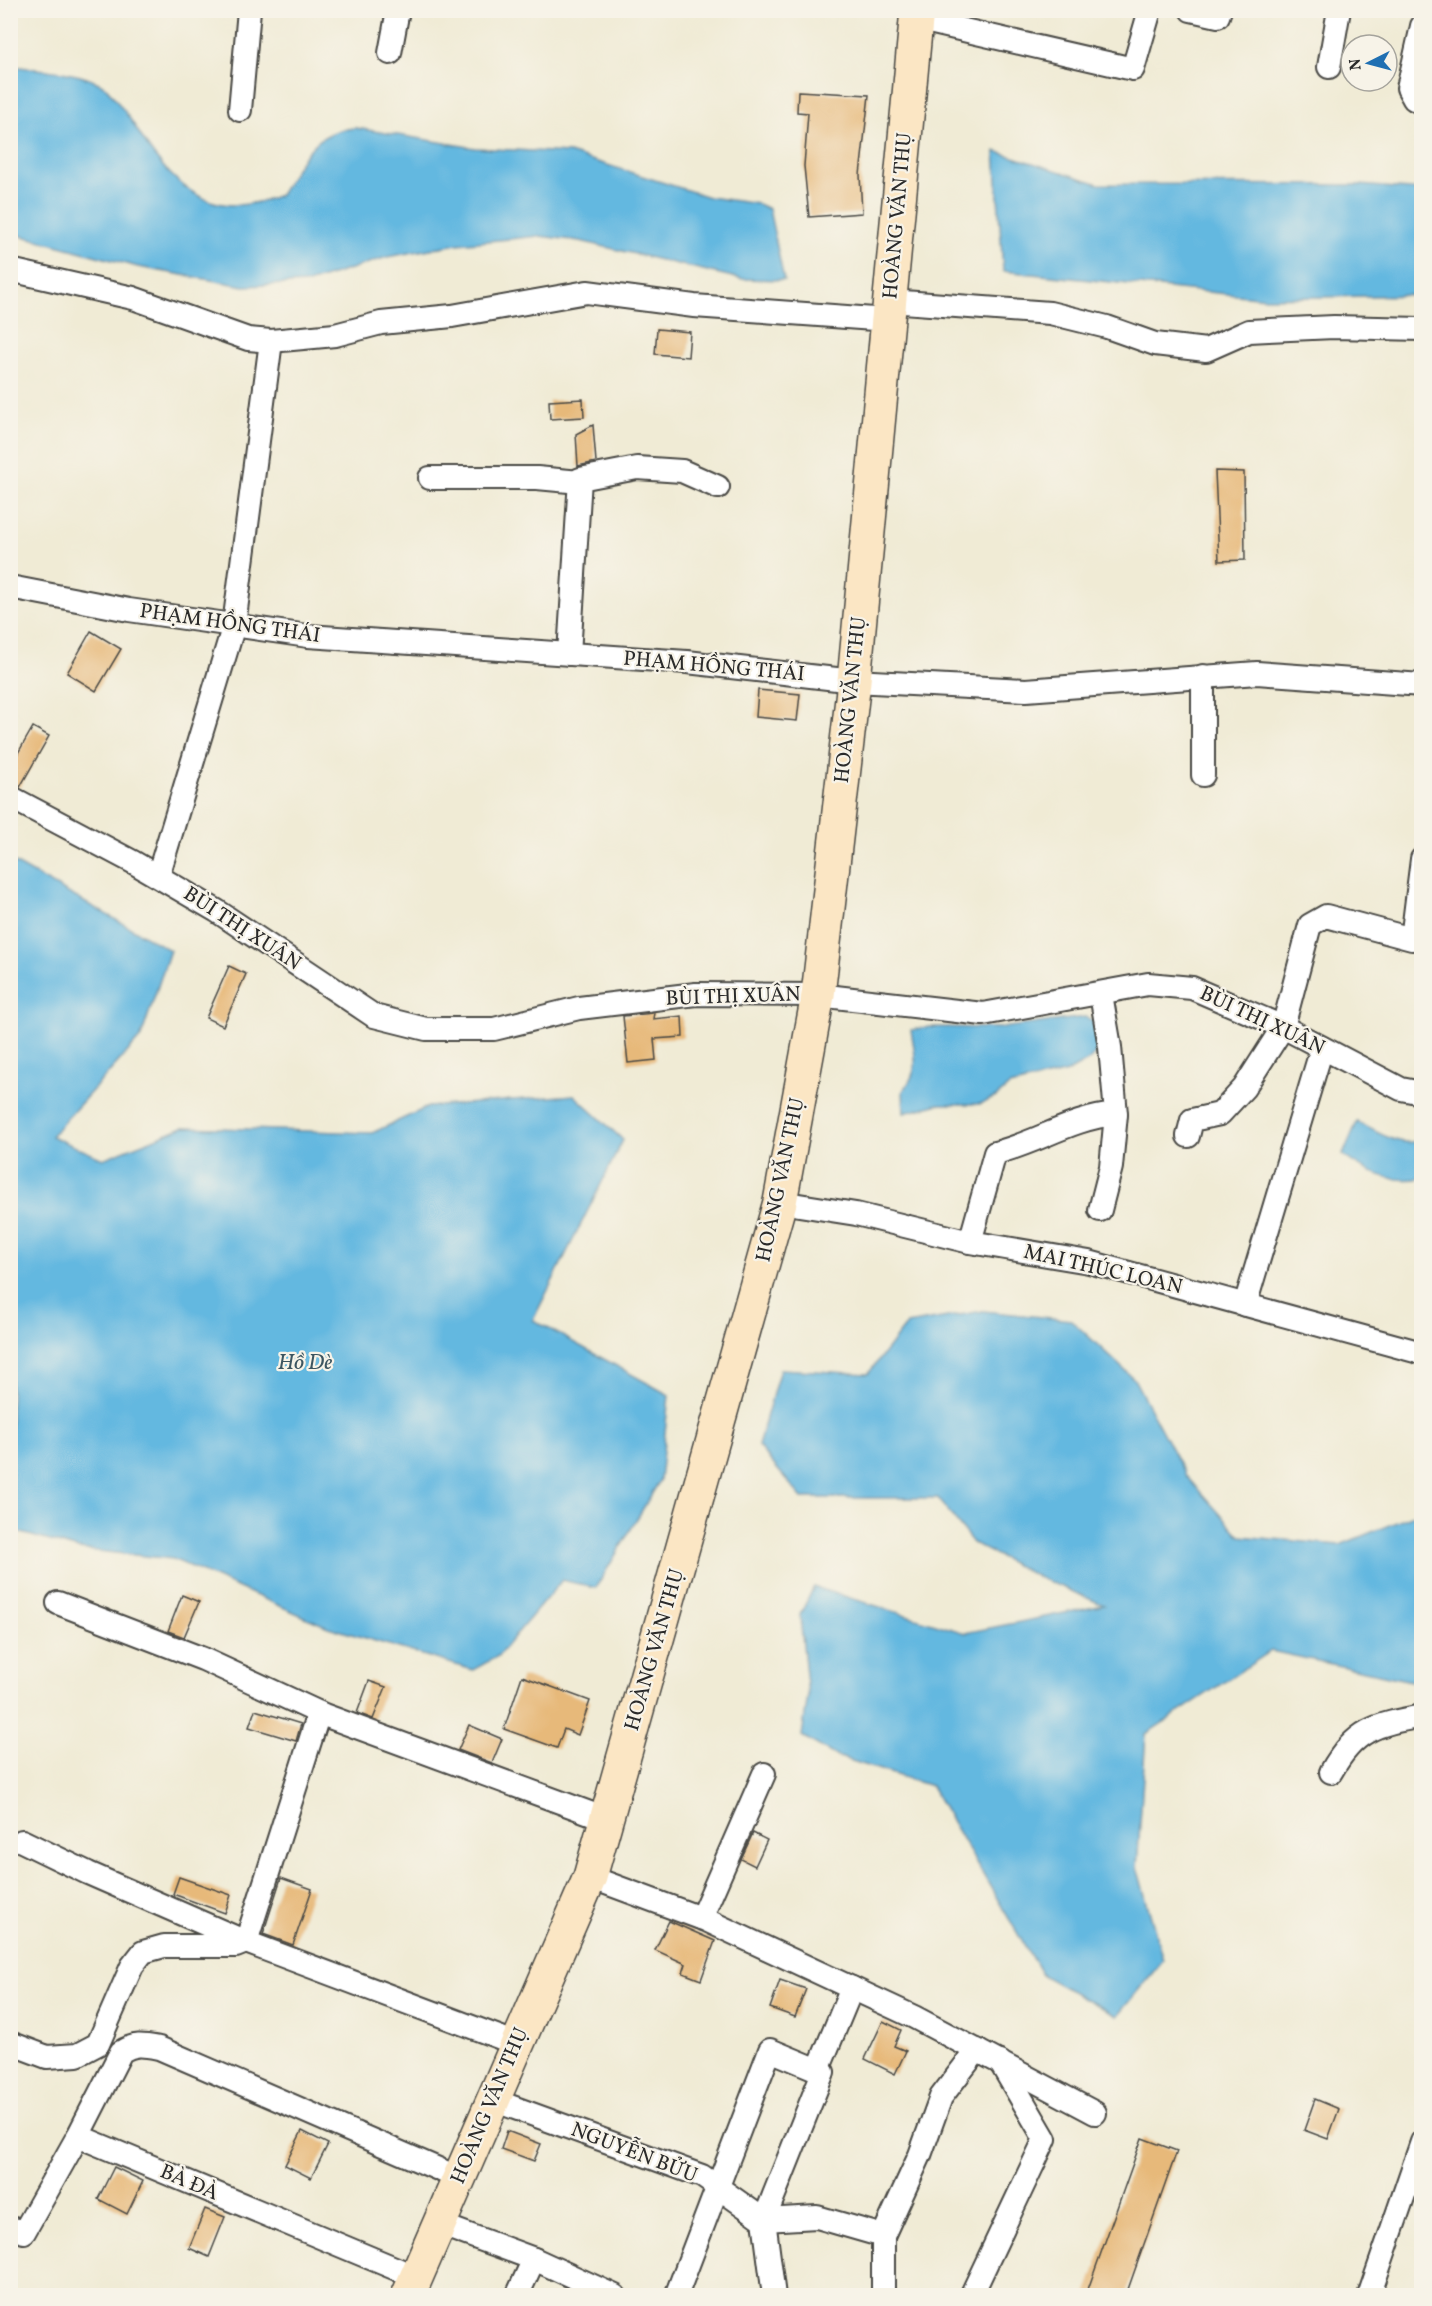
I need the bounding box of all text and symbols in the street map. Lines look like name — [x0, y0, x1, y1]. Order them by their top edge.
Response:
north arrow — [1339, 33, 1399, 93]
text: N — [1344, 57, 1368, 71]
street label: HOÀNG VĂN THỤ — [876, 131, 920, 301]
street label: PHẠM HỒNG THÁI — [138, 595, 322, 651]
street label: HOÀNG VĂN THỤ — [828, 615, 874, 785]
street label: PHẠM HỒNG THÁI — [622, 643, 806, 689]
street label: BÙI THỊ XUÂN — [177, 880, 307, 978]
street label: BÙI THỊ XUÂN — [1195, 979, 1329, 1063]
street label: BÙI THỊ XUÂN — [665, 980, 801, 1014]
street label: HOÀNG VĂN THỤ — [749, 1095, 813, 1265]
street label: MAI THÚC LOAN — [1021, 1238, 1185, 1302]
water label: Hồ Dè — [278, 1348, 332, 1379]
street label: HOÀNG VĂN THỤ — [618, 1566, 692, 1734]
street label: HOÀNG VĂN THỤ — [444, 2023, 536, 2189]
street label: NGUYỄN BỬU — [567, 2113, 703, 2190]
street label: BÀ ĐÀ — [155, 2158, 223, 2208]

